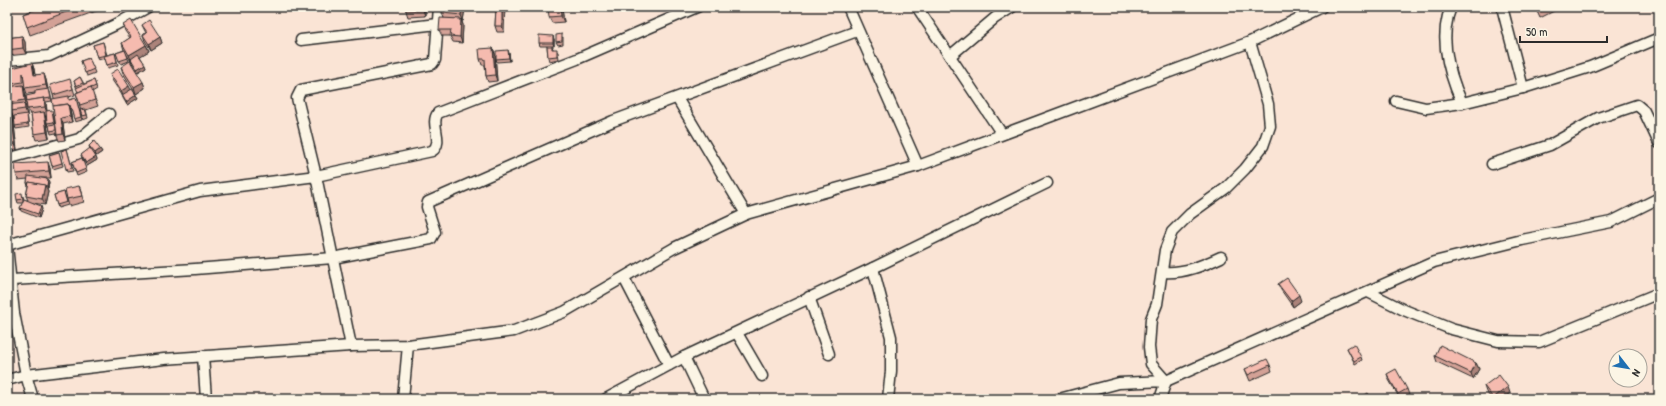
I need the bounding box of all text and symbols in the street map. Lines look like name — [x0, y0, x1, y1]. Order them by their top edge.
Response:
scale bar — [1520, 18, 1607, 44]
text: 50 m — [1526, 23, 1547, 40]
north arrow — [1608, 348, 1648, 388]
text: N — [1629, 367, 1644, 379]

